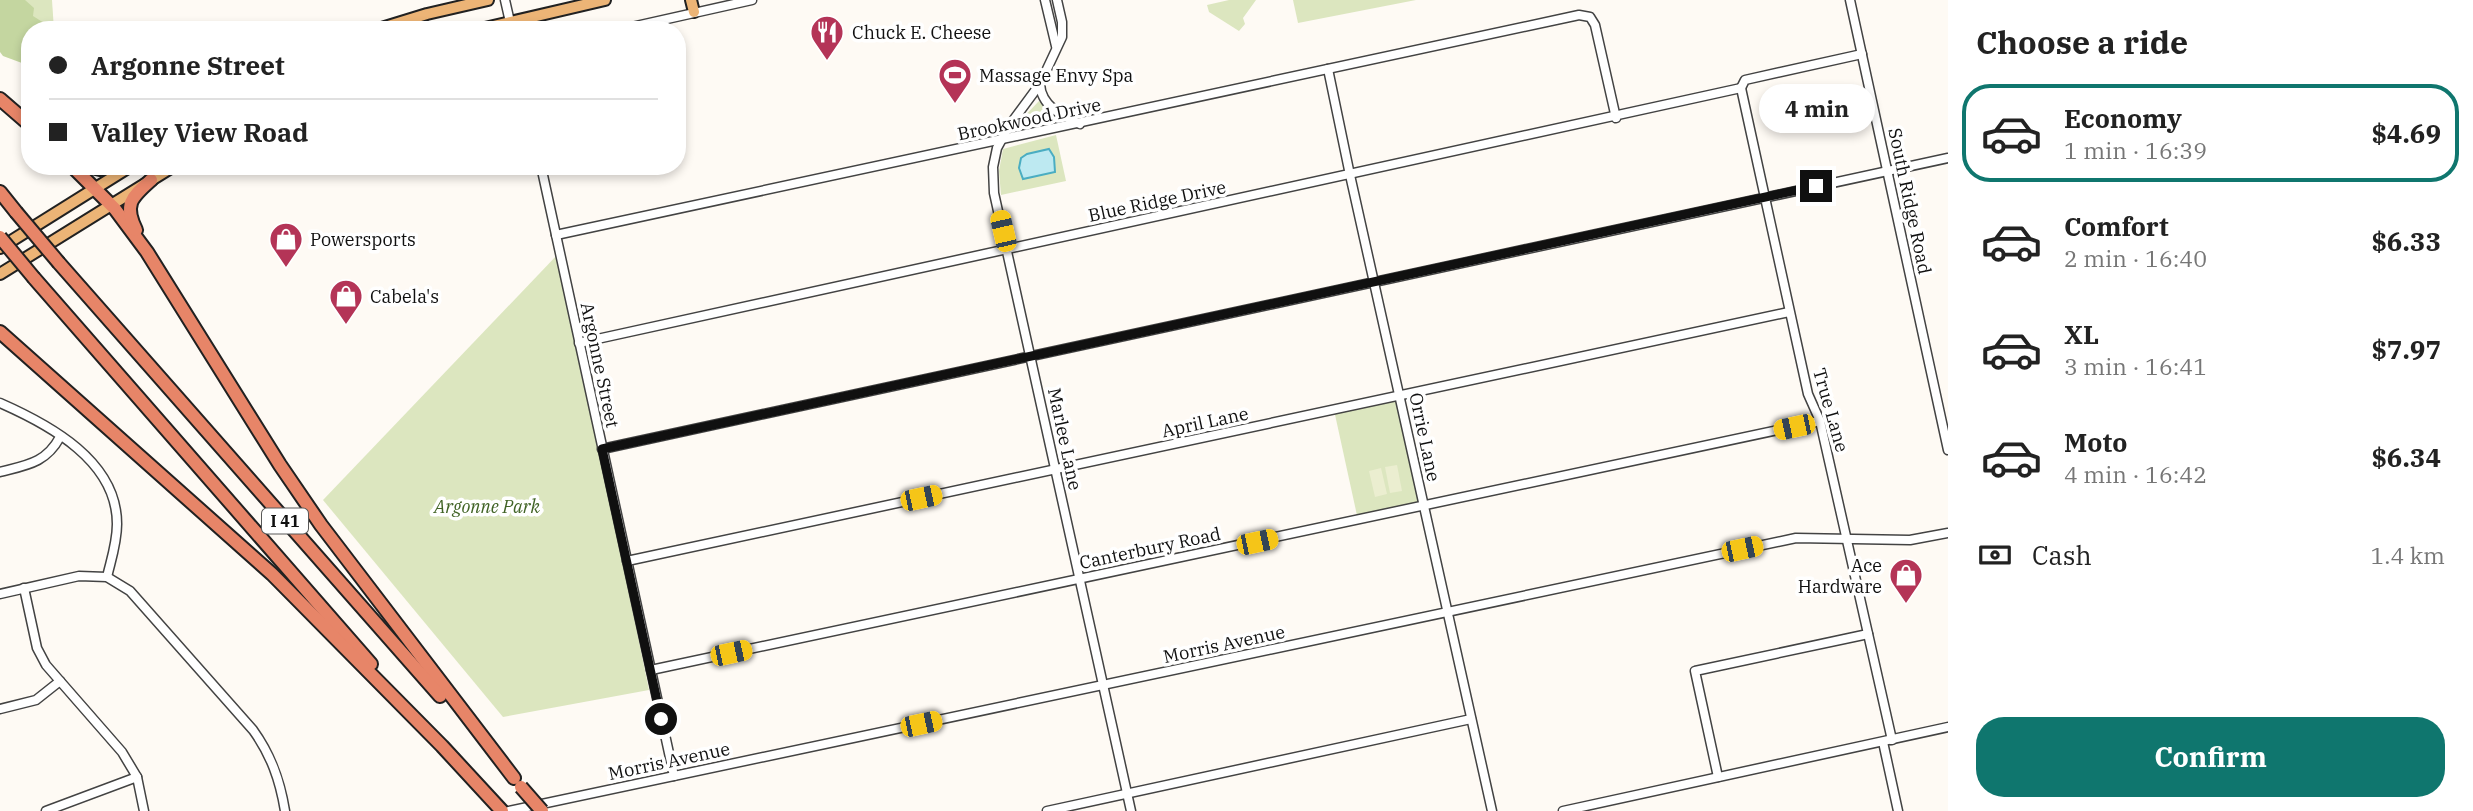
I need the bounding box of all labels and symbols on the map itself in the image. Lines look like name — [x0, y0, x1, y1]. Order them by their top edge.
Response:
restaurant icon: Chuck E. Cheese — [808, 13, 846, 62]
place label: Chuck E. Cheese — [852, 21, 991, 44]
sports icon: Massage Envy Spa — [936, 56, 974, 105]
place label: Massage Envy Spa — [979, 64, 1134, 87]
callout: 4 min — [1758, 85, 1874, 134]
street label: Brookwood Drive — [955, 93, 1103, 145]
street label: South Ridge Road — [1883, 126, 1937, 276]
route end — [1800, 170, 1832, 202]
street label: Blue Ridge Drive — [1086, 175, 1228, 227]
car — [989, 208, 1018, 254]
shop icon: Powersports — [267, 220, 305, 269]
place label: Powersports — [310, 228, 416, 251]
shop icon: Cabela's — [327, 277, 365, 326]
place label: Cabela's — [370, 285, 439, 308]
street label: Argonne Street — [575, 300, 625, 430]
street label: True Lane — [1808, 365, 1854, 455]
street label: Marlee Lane — [1043, 386, 1087, 492]
street label: Orrie Lane — [1404, 391, 1446, 483]
street label: April Lane — [1160, 402, 1250, 442]
car — [1772, 412, 1817, 442]
car — [899, 483, 944, 513]
park label: Argonne Park — [433, 495, 541, 518]
road number: I 41 — [262, 508, 308, 534]
street label: Canterbury Road — [1077, 522, 1223, 574]
car — [1235, 527, 1280, 557]
car — [1720, 534, 1765, 564]
place label: Ace Hardware — [1798, 554, 1882, 598]
shop icon: Ace Hardware — [1887, 556, 1925, 605]
street label: Morris Avenue — [1161, 620, 1287, 668]
car — [709, 638, 754, 668]
route start — [645, 703, 677, 735]
car — [899, 709, 944, 739]
street label: Morris Avenue — [606, 737, 732, 785]

